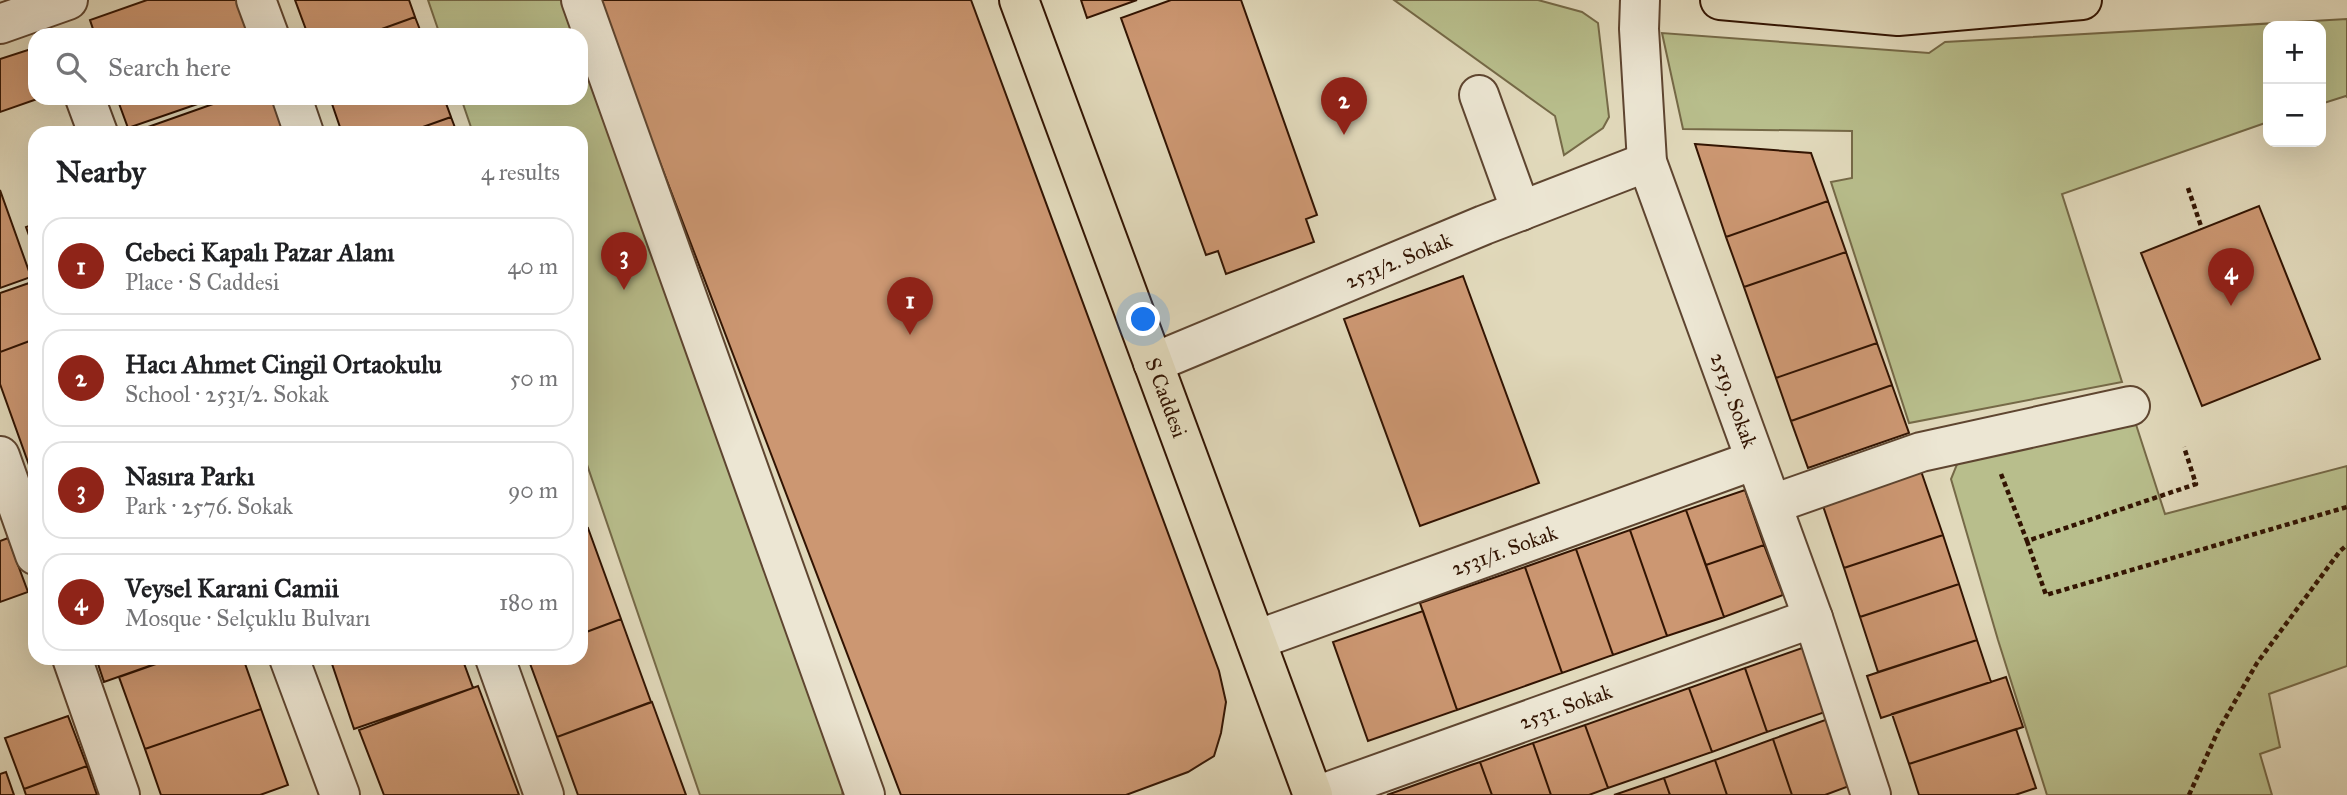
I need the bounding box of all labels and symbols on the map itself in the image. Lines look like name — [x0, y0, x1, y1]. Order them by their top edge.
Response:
pin: 2 — [1321, 77, 1367, 135]
street label: 2531/2. Sokak — [1341, 227, 1456, 294]
pin: 3 — [601, 232, 647, 290]
pin: 4 — [2208, 248, 2254, 306]
pin: 1 — [887, 277, 933, 335]
your location — [1126, 302, 1160, 336]
street label: 2519. Sokak — [1705, 349, 1763, 452]
street label: S Caddesi — [1139, 354, 1193, 441]
street label: 2531/1. Sokak — [1448, 519, 1561, 581]
street label: 2531. Sokak — [1516, 678, 1616, 735]

